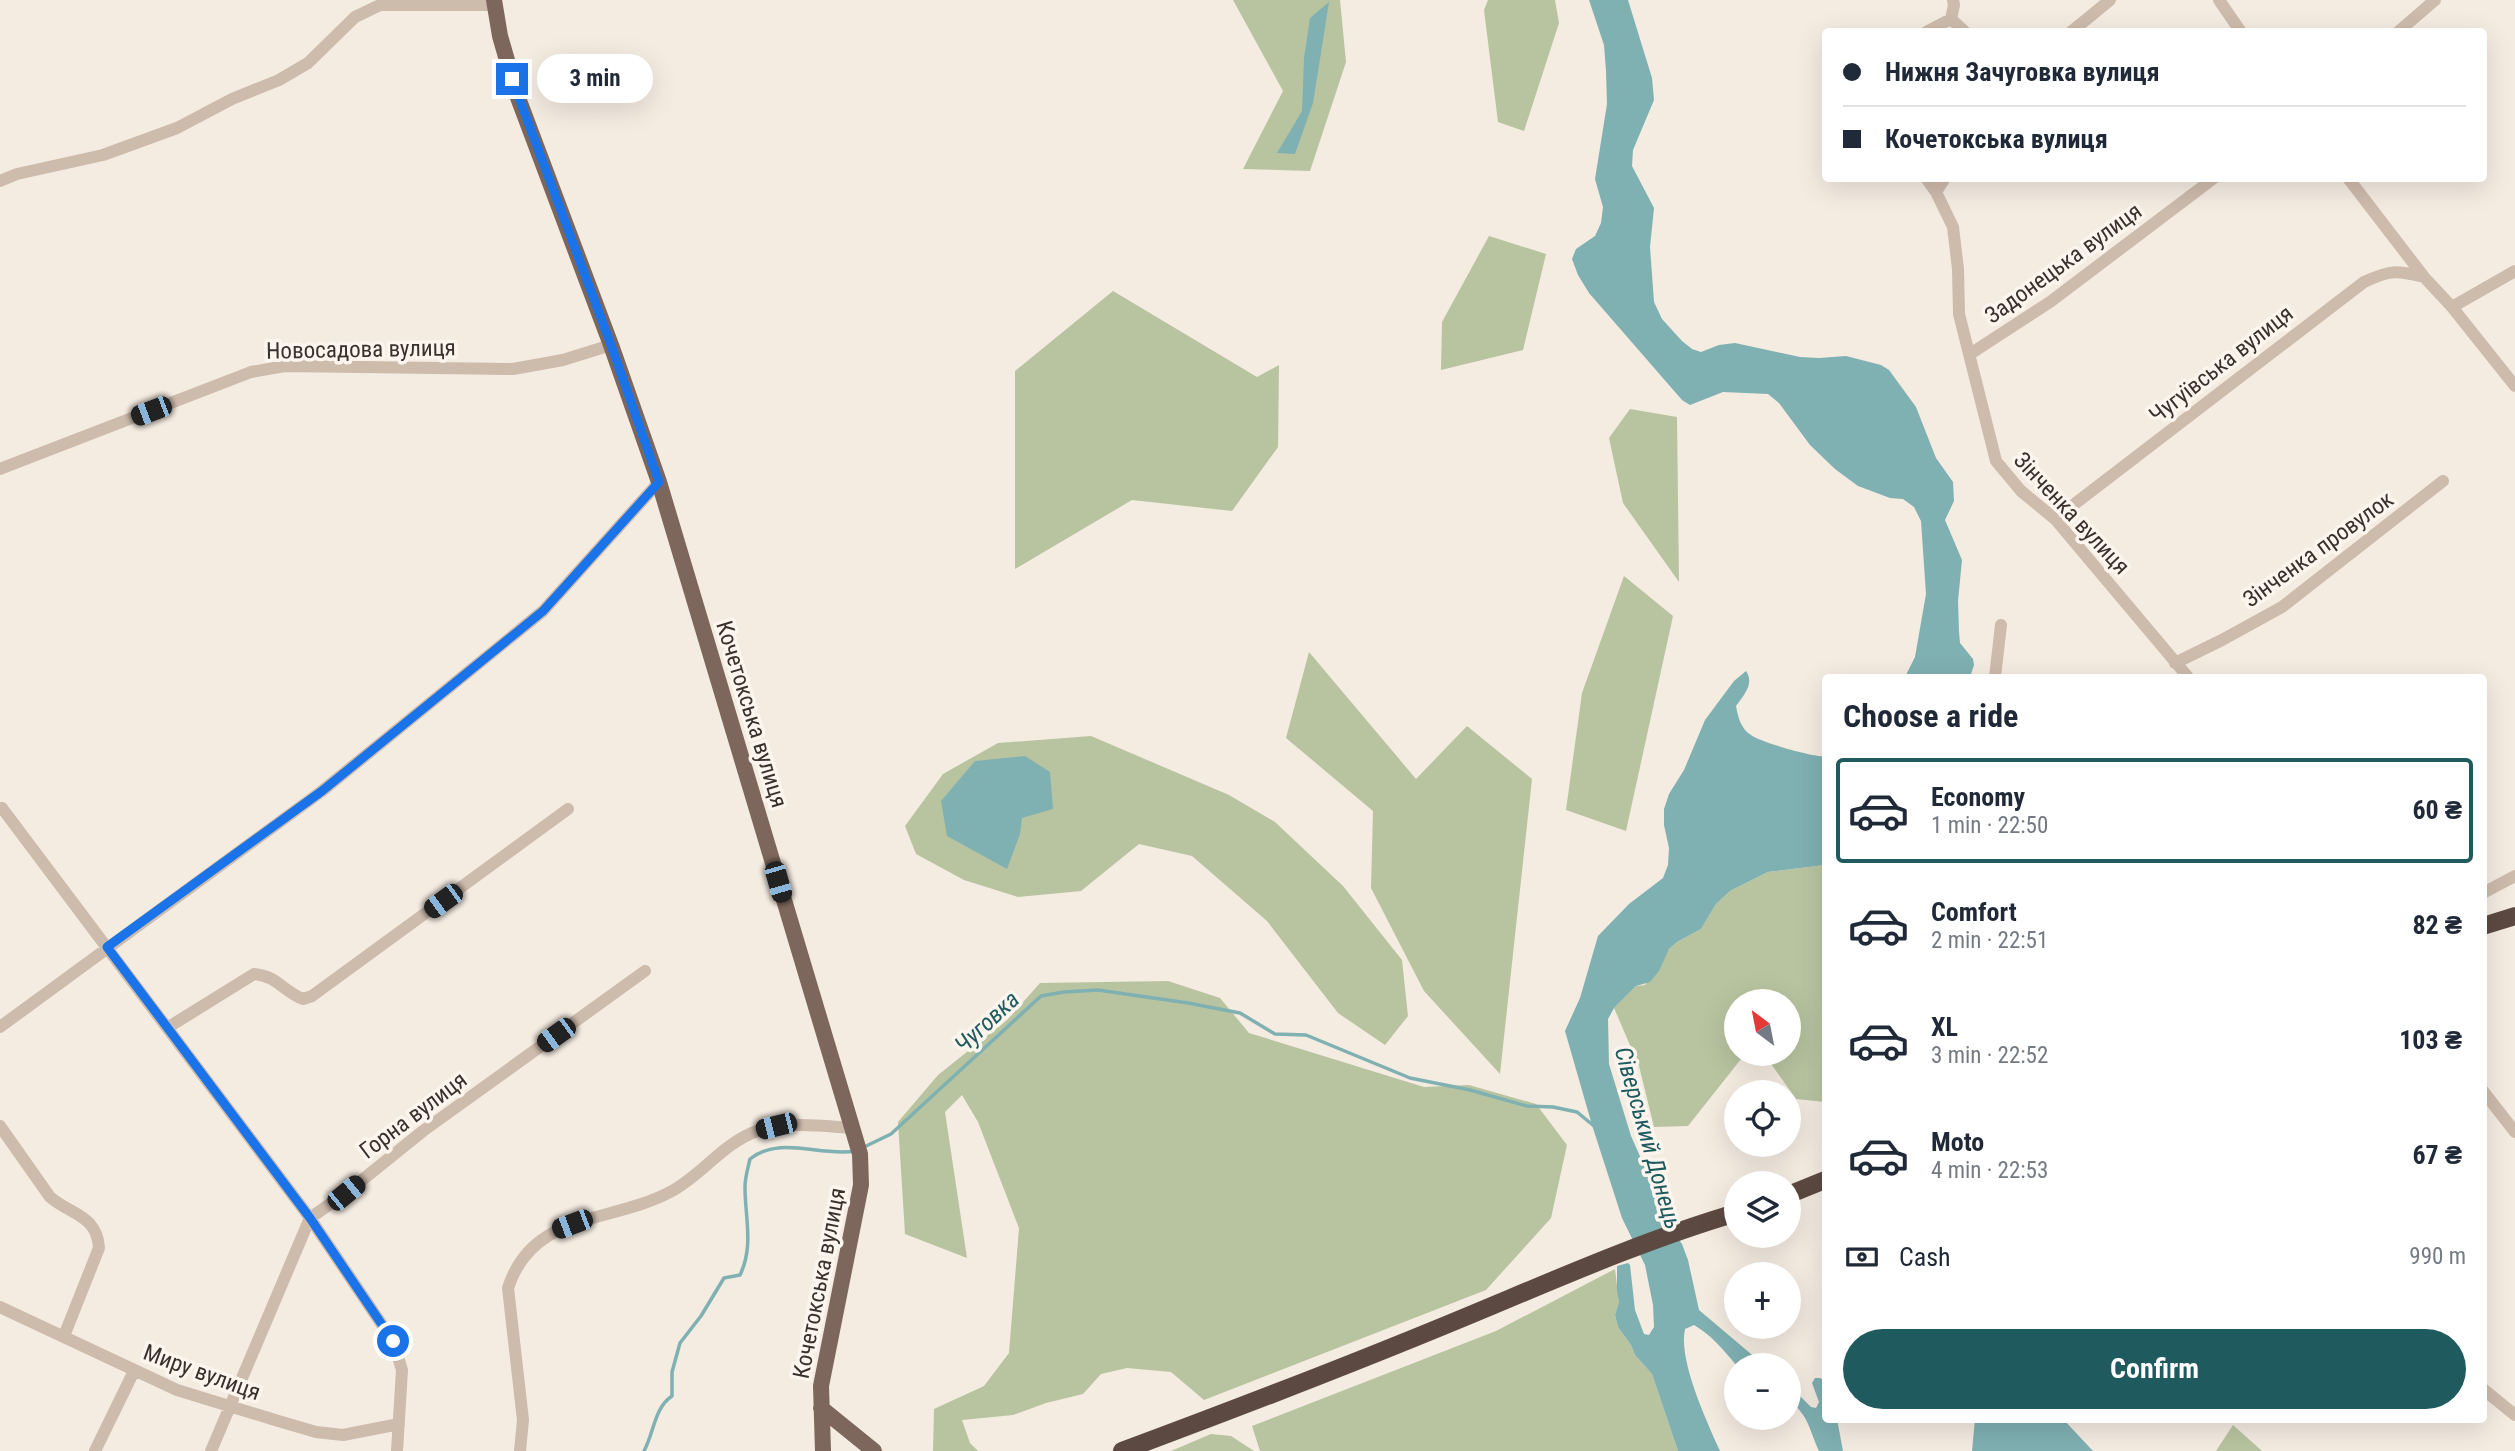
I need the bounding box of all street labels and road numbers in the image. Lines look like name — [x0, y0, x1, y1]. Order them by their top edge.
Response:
street label: Задонецька вулиця — [1980, 198, 2147, 329]
street label: Чугуївська вулиця — [2144, 300, 2298, 429]
street label: Новосадова вулиця — [266, 334, 456, 365]
street label: Зінченка вулиця — [2008, 447, 2135, 580]
street label: Зінченка провулок — [2238, 486, 2399, 613]
street label: Кочетокська вулиця — [710, 618, 793, 811]
street label: Горна вулиця — [354, 1066, 472, 1164]
street label: Кочетокська вулиця — [788, 1185, 851, 1381]
street label: Миру вулиця — [140, 1339, 264, 1406]

